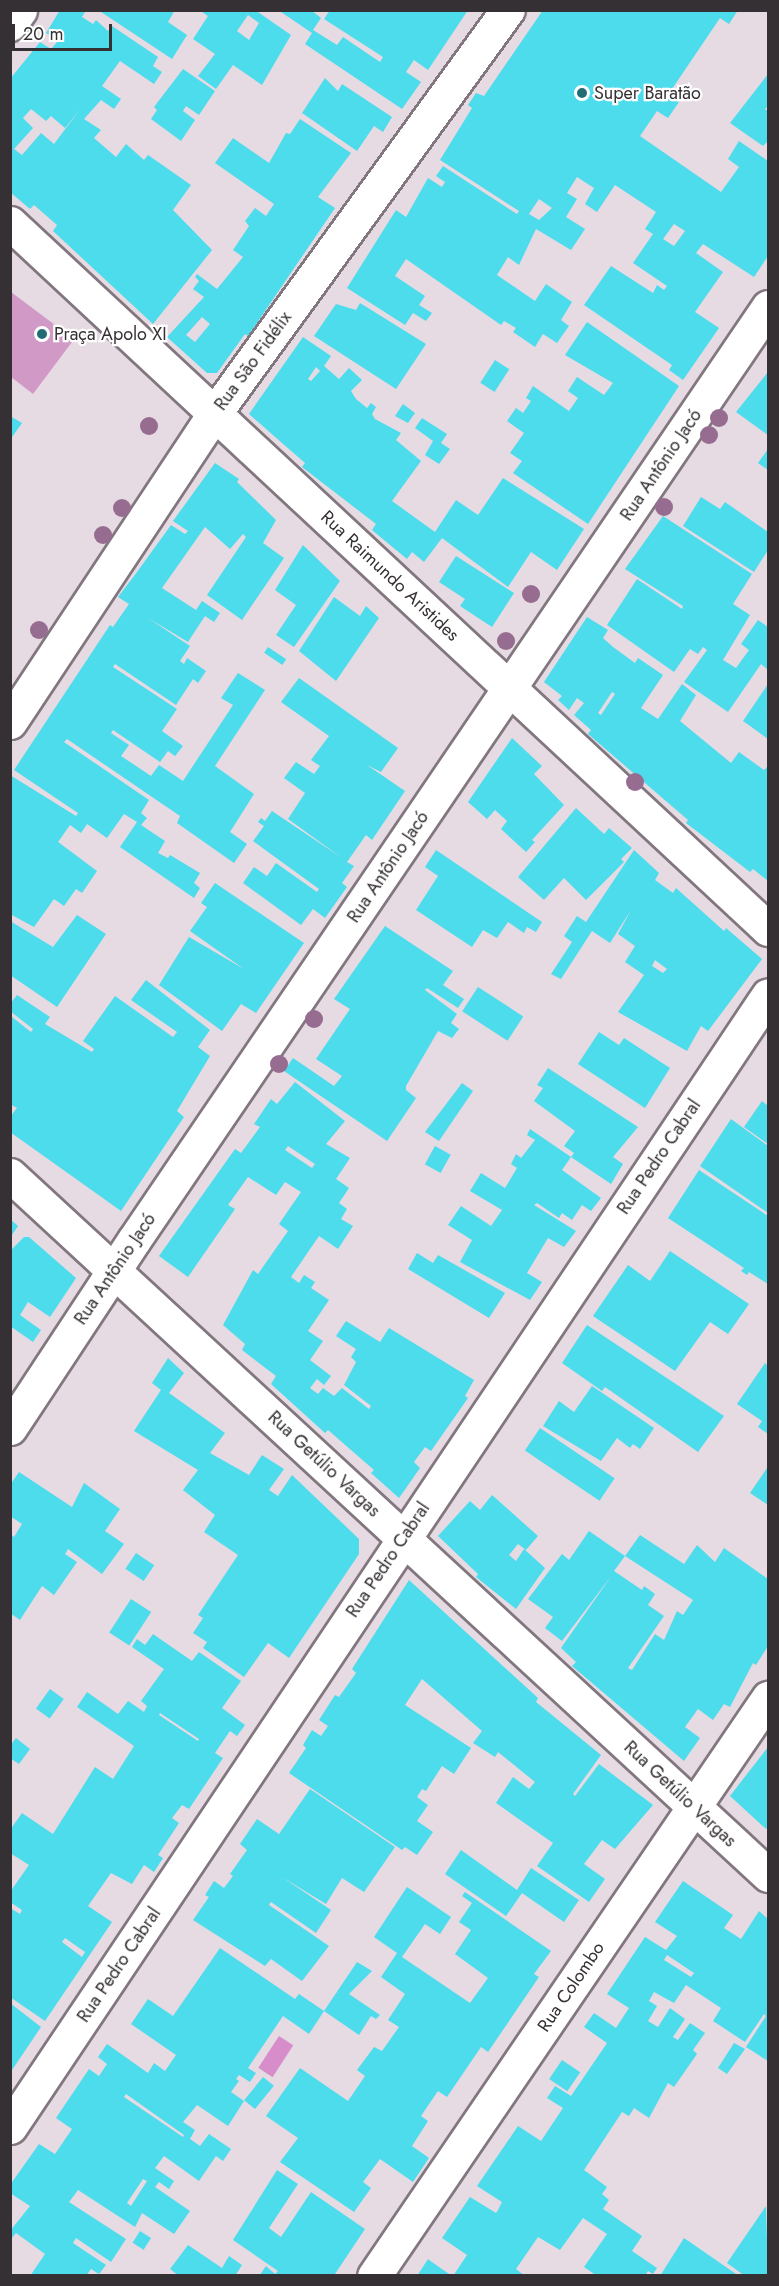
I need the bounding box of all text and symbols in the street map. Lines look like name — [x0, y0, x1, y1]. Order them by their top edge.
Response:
scale bar — [15, 12, 116, 50]
text: 20 m — [23, 21, 63, 47]
place label: Super Baratão — [594, 82, 701, 104]
marker: Super Baratão — [575, 86, 589, 100]
street label: Rua São Fidélix — [210, 307, 296, 415]
place label: Praça Apolo XI — [54, 323, 167, 345]
marker: Praça Apolo XI — [35, 327, 49, 341]
street label: Rua Antônio Jacó — [616, 405, 706, 525]
street label: Rua Raimundo Aristides — [316, 506, 464, 646]
street label: Rua Antônio Jacó — [343, 807, 433, 927]
street label: Rua Pedro Cabral — [613, 1096, 705, 1218]
street label: Rua Antônio Jacó — [70, 1209, 160, 1329]
street label: Rua Getúlio Vargas — [263, 1407, 385, 1521]
street label: Rua Pedro Cabral — [342, 1499, 434, 1621]
street label: Rua Getúlio Vargas — [619, 1737, 741, 1851]
street label: Rua Pedro Cabral — [73, 1904, 165, 2026]
street label: Rua Colombo — [533, 1938, 609, 2036]

